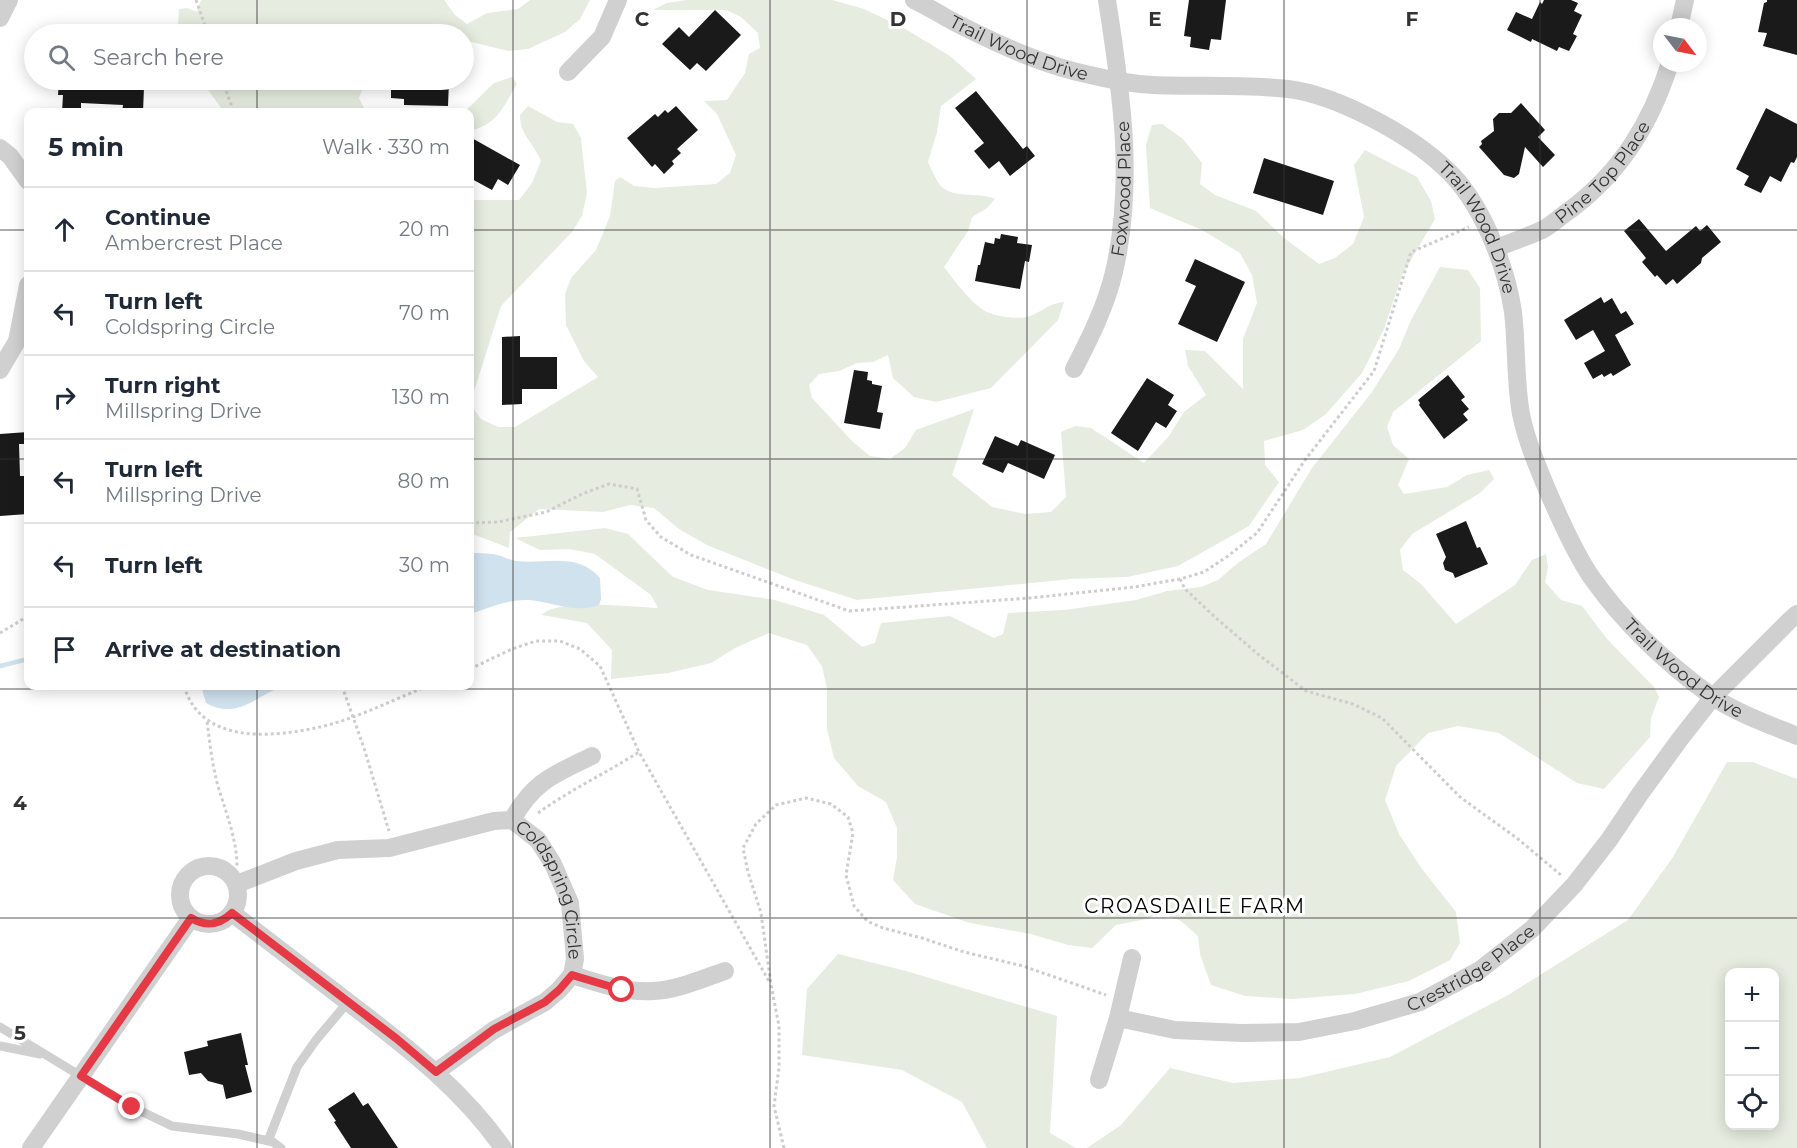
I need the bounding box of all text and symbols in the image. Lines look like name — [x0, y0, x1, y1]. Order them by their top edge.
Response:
text: C — [635, 7, 650, 31]
text: D — [890, 7, 906, 31]
text: E — [1148, 7, 1162, 31]
text: F — [1406, 7, 1419, 31]
street label: Trail Wood Drive — [946, 11, 1090, 85]
north arrow — [1653, 18, 1707, 72]
search box — [24, 24, 474, 90]
icon: search — [45, 41, 78, 74]
text: Search here — [93, 44, 224, 71]
street label: Pine Top Place — [1550, 117, 1655, 228]
street label: Foxwood Place — [1107, 120, 1136, 258]
text: 5 min — [48, 131, 124, 163]
text: Walk · 330 m — [322, 135, 450, 159]
street label: Trail Wood Drive — [1434, 157, 1520, 296]
text: Continue — [105, 204, 211, 231]
icon: ahead — [48, 213, 81, 246]
text: 20 m — [399, 217, 450, 241]
text: Ambercrest Place — [105, 231, 283, 255]
text: Turn left — [105, 288, 203, 315]
icon: left — [48, 297, 81, 330]
text: 70 m — [399, 301, 450, 325]
text: Coldspring Circle — [105, 315, 275, 339]
text: Turn right — [105, 372, 220, 399]
icon: right — [48, 381, 81, 414]
text: 130 m — [392, 385, 450, 409]
text: Millspring Drive — [105, 399, 262, 423]
text: Turn left — [105, 456, 203, 483]
icon: left — [48, 465, 81, 498]
text: 80 m — [398, 469, 450, 493]
text: Millspring Drive — [105, 483, 262, 507]
icon: left — [48, 549, 81, 582]
text: Turn left — [105, 552, 203, 579]
text: 30 m — [399, 553, 450, 577]
street label: Trail Wood Drive — [1619, 614, 1747, 723]
icon: arrive — [48, 633, 81, 666]
text: Arrive at destination — [105, 636, 341, 663]
text: 4 — [13, 791, 27, 815]
street label: Coldspring Circle — [511, 816, 586, 961]
district label: CROASDAILE FARM — [1084, 894, 1306, 918]
street label: Crestridge Place — [1404, 920, 1539, 1016]
map controls — [1725, 968, 1779, 1130]
button: + — [1725, 968, 1779, 1022]
route start — [608, 976, 634, 1002]
text: 5 — [14, 1021, 26, 1045]
button: − — [1725, 1022, 1779, 1076]
button: locate — [1725, 1076, 1779, 1130]
route end — [118, 1093, 144, 1119]

